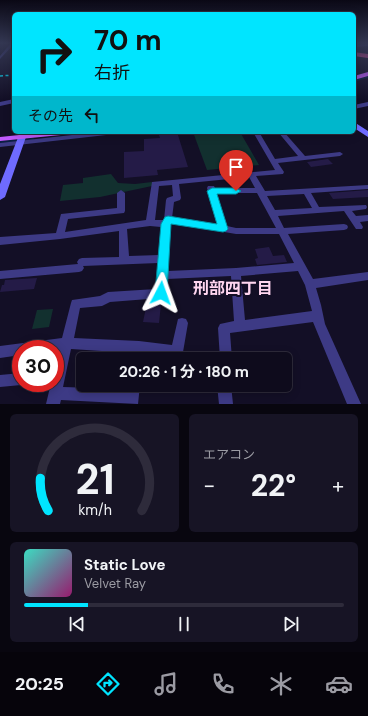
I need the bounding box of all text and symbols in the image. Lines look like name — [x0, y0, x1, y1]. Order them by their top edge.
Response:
text: 70 m — [94, 22, 162, 59]
icon: right — [28, 28, 80, 80]
text: 右折 — [94, 61, 130, 85]
icon: left — [81, 104, 103, 126]
text: その先 — [28, 106, 73, 126]
pin — [219, 150, 253, 191]
icon: arrive — [225, 156, 247, 178]
position arrow — [140, 272, 182, 314]
district label: 刑部四丁目 — [193, 278, 273, 299]
speed limit sign: 30 — [12, 340, 64, 392]
text: 20:26 · 1 分 · 180 m — [119, 362, 249, 382]
text: エアコン — [203, 446, 255, 463]
text: 21 — [75, 453, 114, 507]
text: 22° — [251, 466, 296, 505]
text: − — [203, 471, 215, 500]
text: + — [332, 471, 344, 500]
text: km/h — [78, 501, 111, 519]
text: Static Love — [84, 555, 165, 575]
text: Velvet Ray — [84, 575, 146, 592]
icon: previous — [66, 613, 88, 635]
icon: pause — [173, 613, 195, 635]
icon: next — [280, 613, 302, 635]
icon: directions — [94, 670, 122, 698]
icon: music — [152, 670, 180, 698]
icon: phone — [209, 670, 237, 698]
icon: climate — [267, 670, 295, 698]
icon: car — [325, 670, 353, 698]
text: 20:25 — [15, 672, 64, 696]

